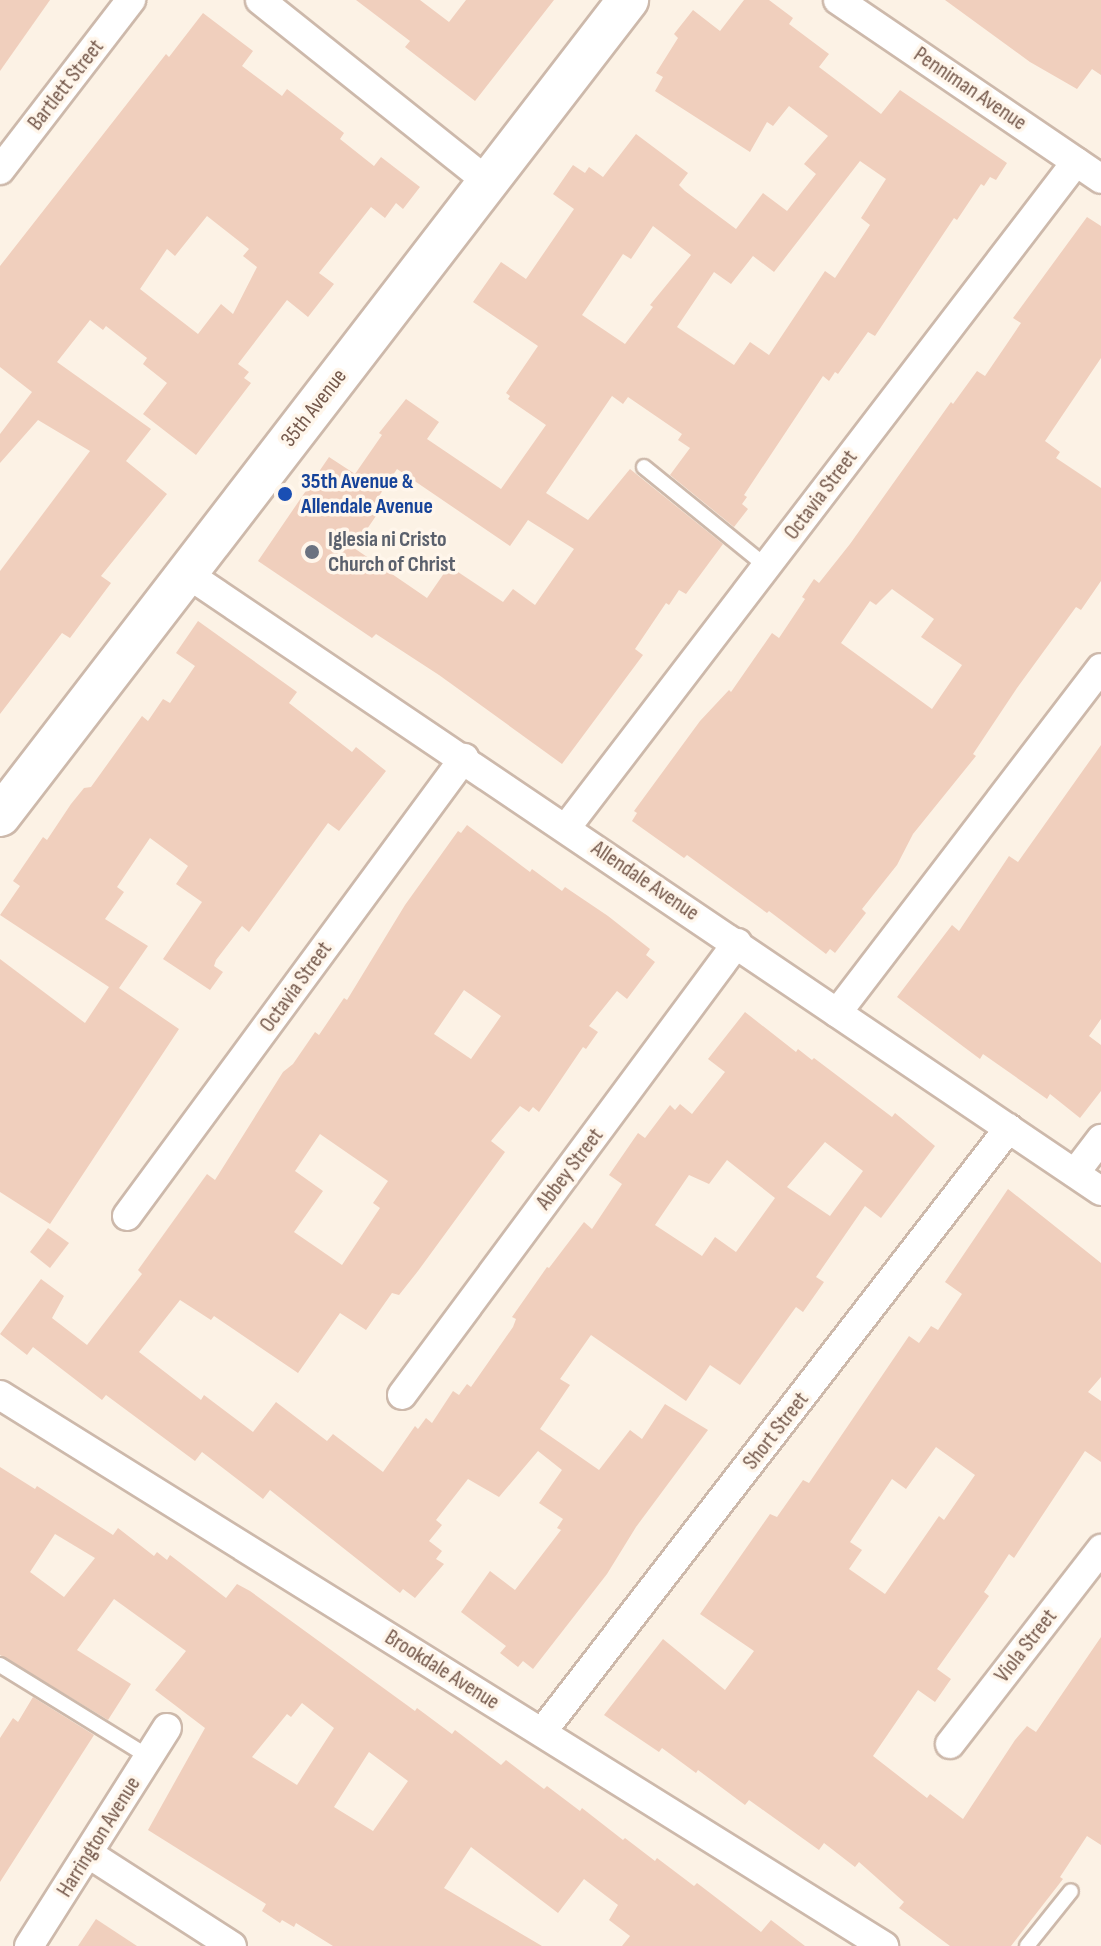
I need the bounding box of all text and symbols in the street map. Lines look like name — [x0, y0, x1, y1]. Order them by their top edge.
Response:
street label: Bartlett Street — [22, 34, 110, 136]
street label: Penniman Avenue — [909, 42, 1031, 136]
street label: 35th Avenue — [275, 364, 353, 452]
street label: Octavia Street — [779, 445, 863, 545]
place label: 35th Avenue & Allendale Avenue — [301, 468, 433, 520]
marker: 35th Avenue & Allendale Avenue — [276, 485, 294, 503]
place label: Iglesia ni Cristo Church of Christ — [328, 526, 456, 578]
marker: Iglesia ni Cristo Church of Christ — [303, 543, 321, 561]
street label: Allendale Avenue — [586, 835, 704, 927]
street label: Octavia Street — [254, 937, 338, 1037]
street label: Abbey Street — [531, 1123, 609, 1215]
street label: Short Street — [738, 1387, 814, 1475]
street label: Viola Street — [989, 1604, 1063, 1688]
street label: Brookdale Avenue — [380, 1624, 504, 1716]
street label: Harrington Avenue — [52, 1772, 146, 1902]

